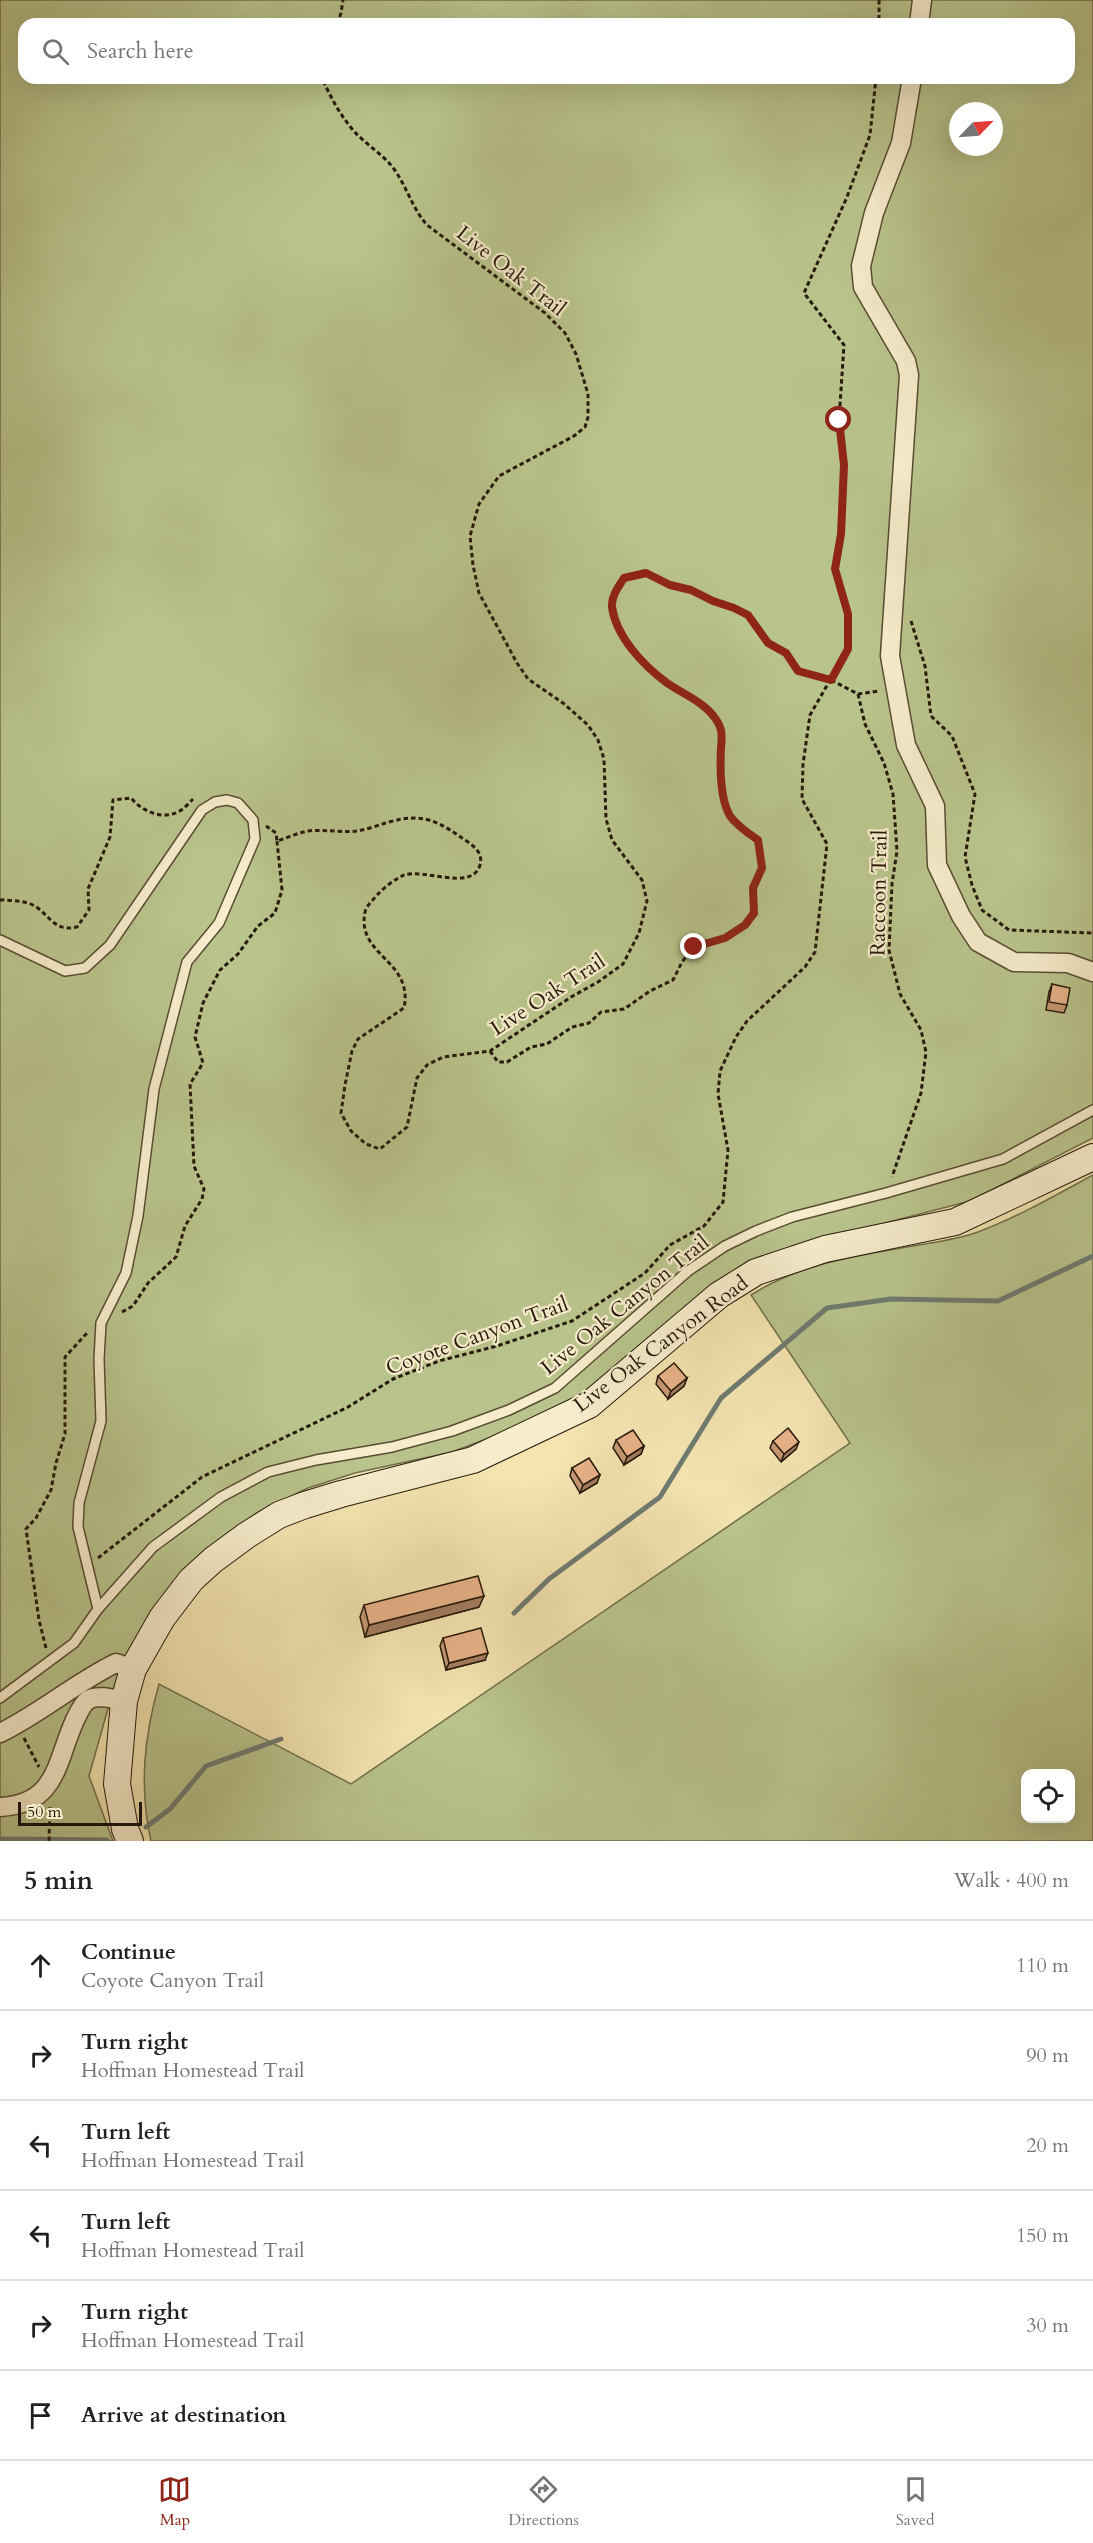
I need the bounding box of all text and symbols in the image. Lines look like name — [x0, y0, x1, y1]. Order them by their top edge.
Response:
search box — [18, 18, 1075, 84]
icon: search — [39, 35, 72, 68]
text: Search here — [87, 36, 194, 66]
north arrow — [949, 102, 1003, 156]
street label: Live Oak Trail — [450, 219, 572, 323]
route start — [825, 406, 851, 432]
street label: Raccoon Trail — [863, 830, 895, 956]
route end — [680, 933, 706, 959]
street label: Live Oak Trail — [485, 947, 611, 1043]
street label: Live Oak Canyon Trail — [535, 1228, 715, 1382]
street label: Live Oak Canyon Road — [568, 1269, 754, 1419]
street label: Coyote Canyon Trail — [382, 1290, 572, 1382]
map controls — [1021, 1769, 1075, 1823]
button: locate — [1021, 1769, 1075, 1823]
scale bar — [18, 1799, 142, 1826]
text: 50 m — [27, 1801, 61, 1823]
text: 5 min — [24, 1863, 93, 1898]
text: Walk · 400 m — [954, 1867, 1069, 1894]
text: Continue — [81, 1937, 176, 1967]
icon: ahead — [24, 1949, 57, 1982]
text: 110 m — [1016, 1952, 1069, 1979]
text: Coyote Canyon Trail — [81, 1967, 264, 1994]
text: Turn right — [81, 2027, 188, 2057]
icon: right — [24, 2039, 57, 2072]
text: 90 m — [1026, 2042, 1069, 2069]
text: Hoffman Homestead Trail — [81, 2057, 304, 2084]
text: Turn left — [81, 2117, 170, 2147]
icon: left — [24, 2129, 57, 2162]
text: 20 m — [1026, 2132, 1069, 2159]
text: Hoffman Homestead Trail — [81, 2147, 304, 2174]
text: Turn left — [81, 2207, 170, 2237]
icon: left — [24, 2219, 57, 2252]
text: 150 m — [1016, 2222, 1069, 2249]
text: Hoffman Homestead Trail — [81, 2237, 304, 2264]
text: Turn right — [81, 2297, 188, 2327]
icon: right — [24, 2309, 57, 2342]
text: 30 m — [1026, 2312, 1069, 2339]
text: Hoffman Homestead Trail — [81, 2327, 304, 2354]
icon: arrive — [24, 2399, 57, 2432]
text: Arrive at destination — [81, 2400, 286, 2430]
tab: Map — [158, 2473, 191, 2531]
tab: Directions — [508, 2473, 579, 2531]
tab: Saved — [896, 2473, 935, 2531]

